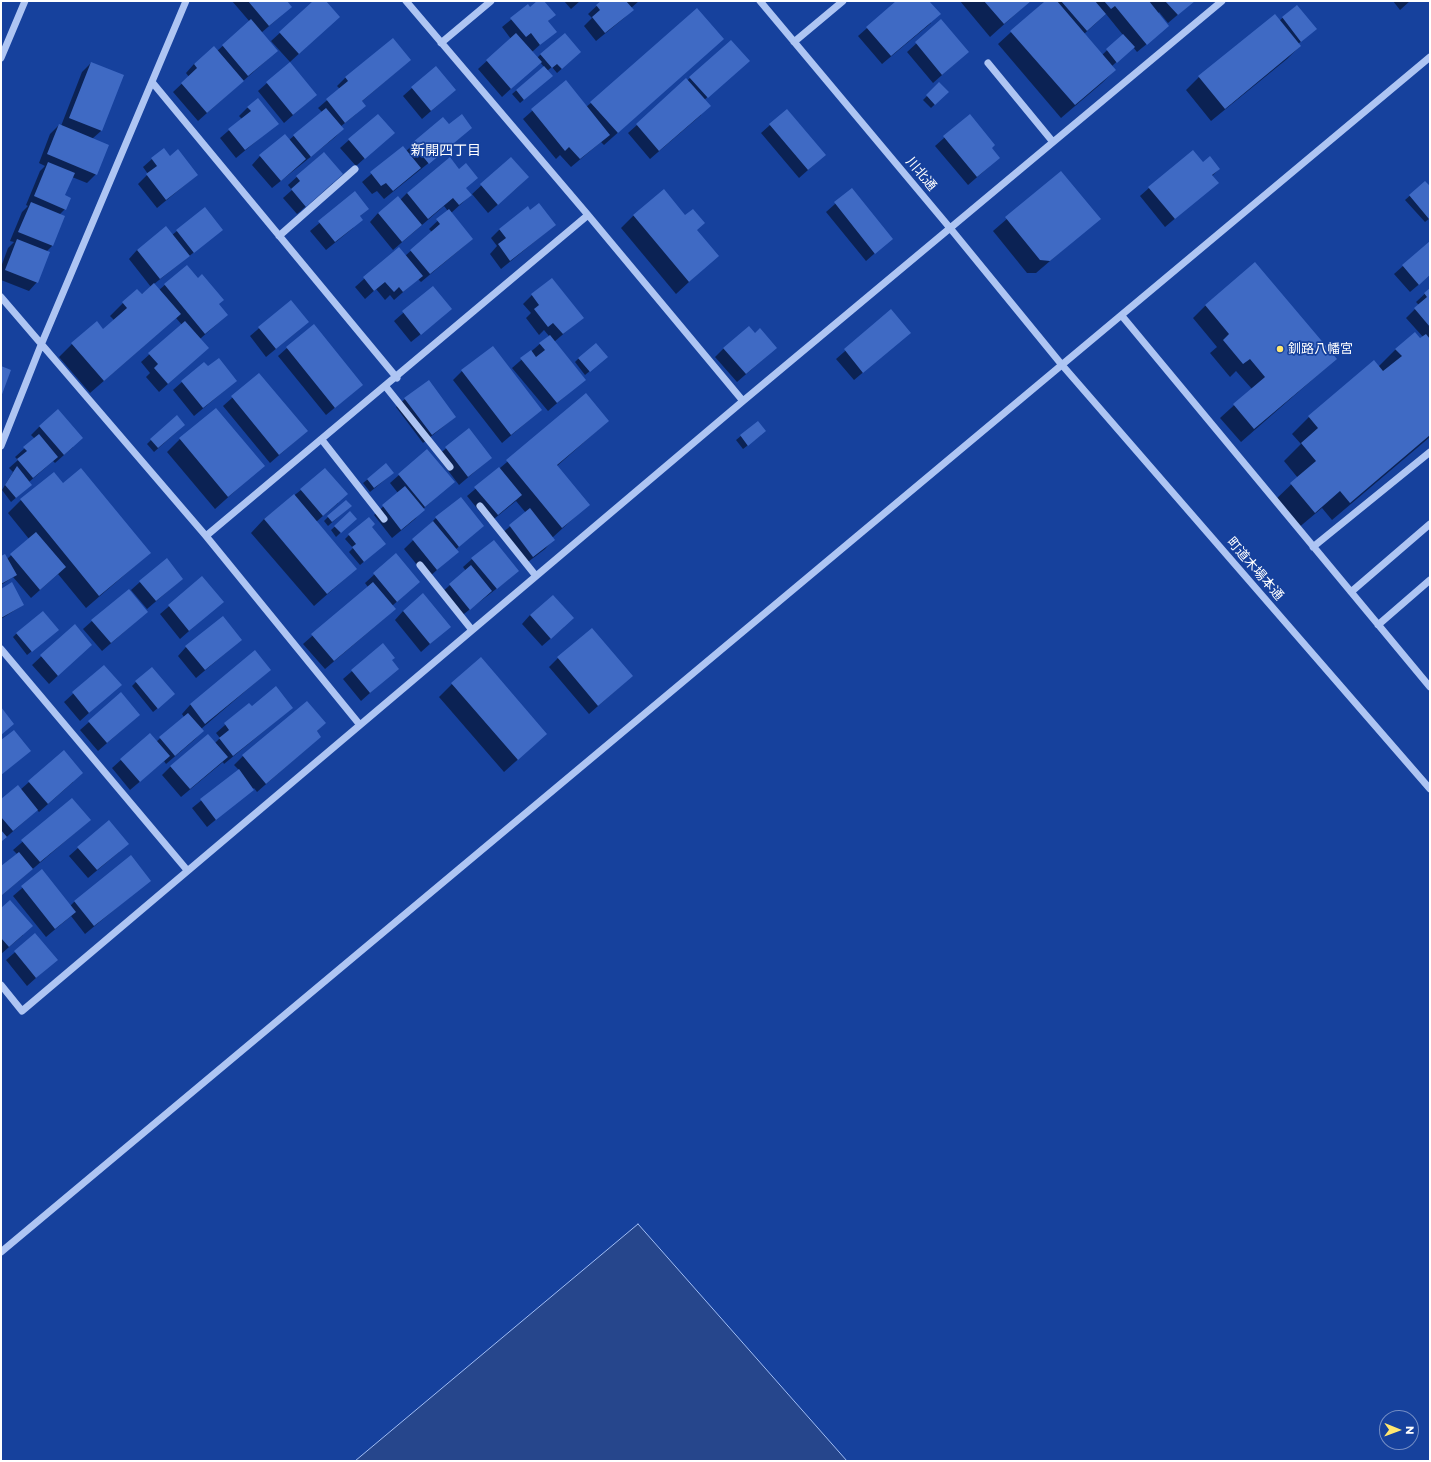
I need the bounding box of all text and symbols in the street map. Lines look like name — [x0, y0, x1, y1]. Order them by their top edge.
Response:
district label: 新開四丁目 — [411, 143, 481, 159]
street label: 川北通 — [902, 154, 940, 194]
place label: 釧路八幡宮 — [1288, 341, 1353, 357]
marker: 釧路八幡宮 — [1275, 344, 1285, 354]
street label: 町道木場本通 — [1224, 534, 1286, 604]
north arrow — [1379, 1410, 1419, 1450]
text: N — [1403, 1426, 1417, 1435]

